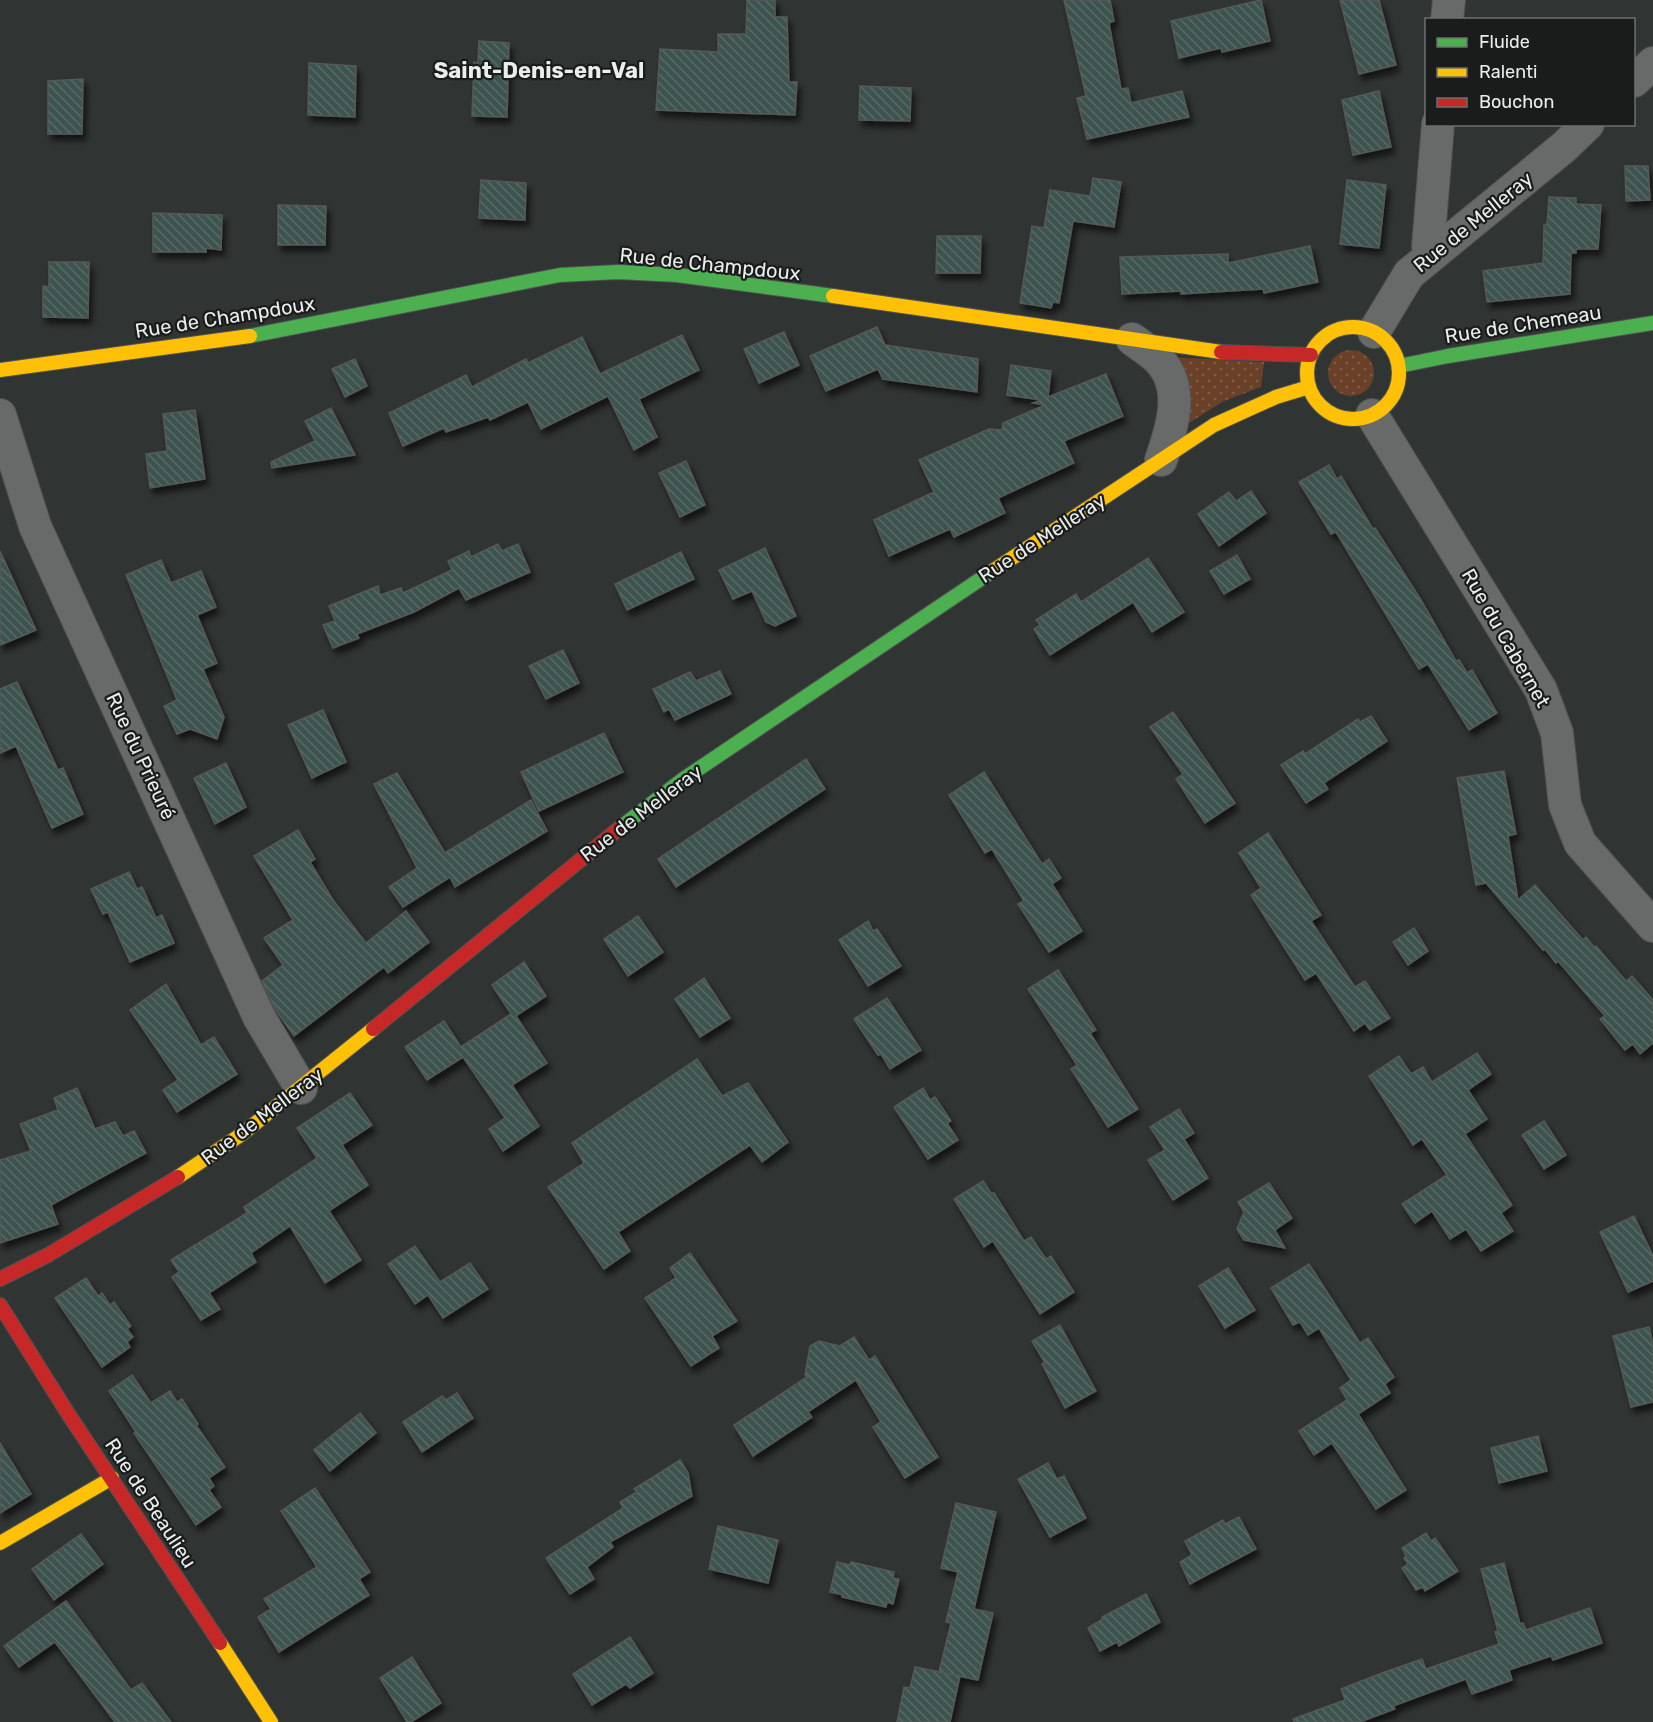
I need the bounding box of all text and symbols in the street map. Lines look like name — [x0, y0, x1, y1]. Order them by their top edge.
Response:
legend — [1425, 18, 1635, 126]
text: Fluide — [1479, 31, 1530, 53]
district label: Saint-Denis-en-Val — [434, 57, 644, 84]
text: Ralenti — [1479, 61, 1537, 83]
text: Bouchon — [1479, 91, 1554, 113]
street label: Rue de Melleray — [1409, 167, 1537, 277]
street label: Rue de Champdoux — [618, 243, 802, 285]
street label: Rue de Champdoux — [133, 291, 317, 343]
street label: Rue de Chemeau — [1443, 300, 1603, 348]
street label: Rue de Melleray — [974, 488, 1110, 588]
street label: Rue du Cabernet — [1457, 564, 1556, 712]
street label: Rue du Prieuré — [101, 689, 181, 823]
street label: Rue de Melleray — [575, 759, 707, 867]
street label: Rue de Melleray — [196, 1062, 328, 1170]
street label: Rue de Beaulieu — [100, 1434, 202, 1572]

